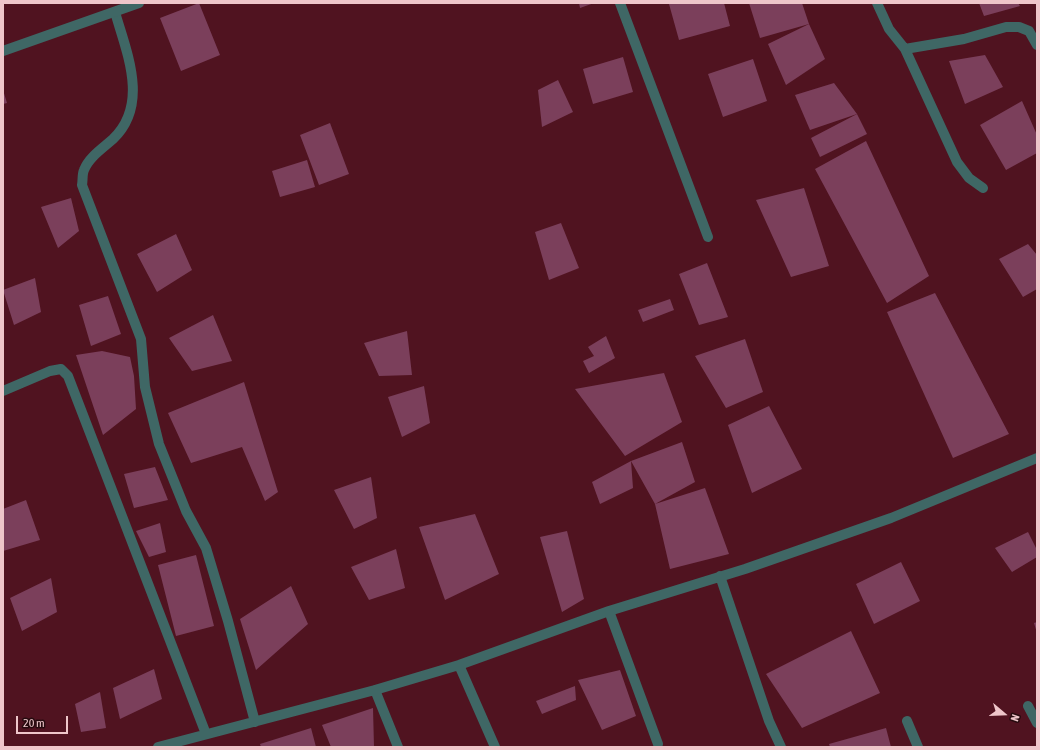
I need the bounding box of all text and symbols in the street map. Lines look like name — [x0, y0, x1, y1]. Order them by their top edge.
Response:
north arrow — [984, 694, 1024, 734]
scale bar — [18, 708, 70, 734]
text: N — [1009, 713, 1022, 723]
text: 20 m — [23, 716, 45, 730]

